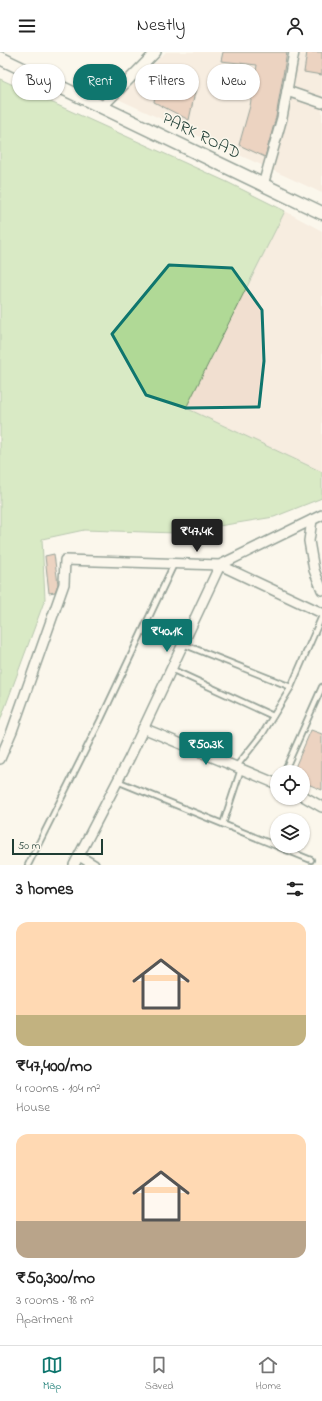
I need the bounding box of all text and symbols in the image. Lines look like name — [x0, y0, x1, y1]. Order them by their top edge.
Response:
text: Nestly — [137, 13, 185, 39]
icon: menu — [16, 15, 38, 37]
icon: person — [284, 15, 306, 37]
chip: Buy — [12, 64, 65, 100]
chip: Rent — [73, 64, 127, 100]
chip: Filters — [135, 64, 199, 100]
chip: New — [207, 64, 260, 100]
street label: PARK ROAD — [157, 106, 245, 166]
pin: ₹47.4K — [164, 519, 230, 553]
text: ₹47.4K — [181, 522, 213, 541]
pin: ₹40.1K — [134, 619, 200, 653]
text: ₹40.1K — [151, 622, 183, 641]
pin: ₹50.3K — [173, 732, 239, 766]
text: ₹50.3K — [188, 735, 224, 754]
map controls — [270, 765, 310, 853]
button: locate — [270, 765, 310, 805]
button: layers — [270, 813, 310, 853]
scale bar — [12, 837, 103, 856]
text: 50 m — [18, 838, 40, 854]
text: 3 homes — [16, 877, 74, 902]
icon: filters — [284, 878, 306, 900]
icon: home — [125, 948, 197, 1020]
text: ₹47,400/mo — [16, 1054, 92, 1079]
text: 4 rooms · 104 m² — [16, 1079, 100, 1098]
text: House — [16, 1098, 50, 1117]
icon: home — [125, 1160, 197, 1232]
text: ₹50,300/mo — [16, 1266, 95, 1291]
text: 3 rooms · 98 m² — [16, 1291, 94, 1310]
text: Apartment — [16, 1310, 73, 1329]
tab: Map — [41, 1354, 63, 1394]
tab: Saved — [145, 1354, 174, 1394]
tab: Home — [255, 1354, 281, 1394]

